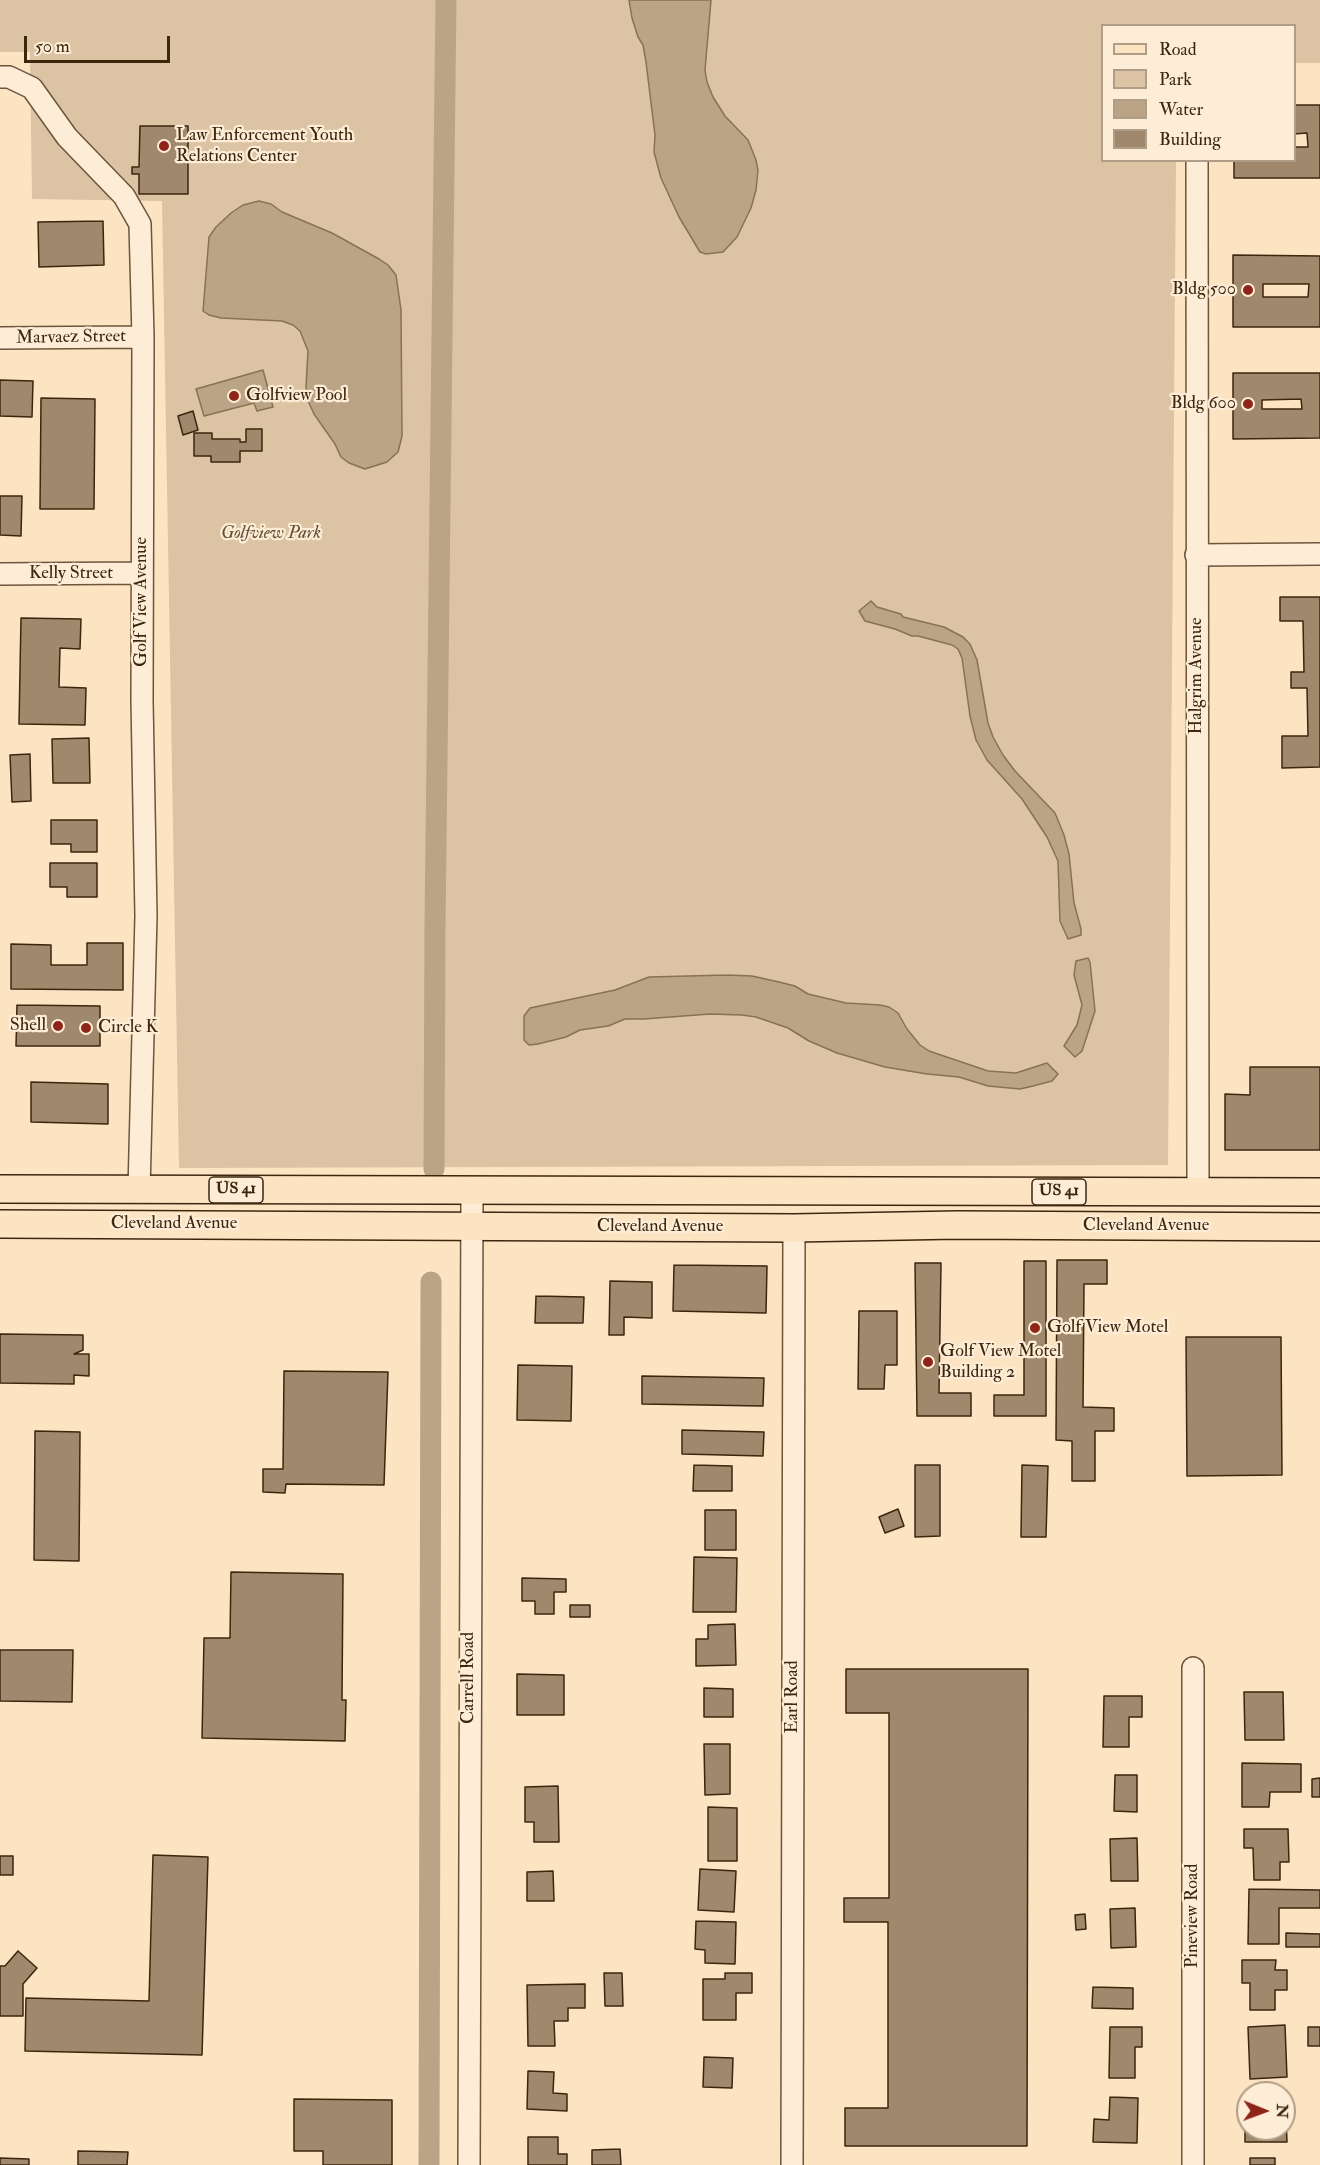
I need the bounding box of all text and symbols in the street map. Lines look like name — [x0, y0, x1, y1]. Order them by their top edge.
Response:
scale bar — [27, 24, 172, 62]
legend — [1101, 24, 1296, 162]
text: 50 m — [35, 35, 70, 58]
text: Road — [1159, 38, 1197, 61]
text: Park — [1159, 68, 1192, 91]
text: Water — [1159, 98, 1203, 121]
place label: Law Enforcement Youth Relations Center — [176, 125, 353, 168]
text: Building — [1159, 128, 1221, 151]
marker: Law Enforcement Youth Relations Center — [157, 139, 171, 153]
place label: Bldg 500 — [1172, 279, 1236, 301]
marker: Bldg 500 — [1241, 283, 1255, 297]
street label: Marvaez Street — [16, 326, 126, 350]
place label: Golfview Pool — [246, 385, 347, 407]
marker: Golfview Pool — [227, 389, 241, 403]
place label: Bldg 600 — [1171, 393, 1236, 415]
marker: Bldg 600 — [1241, 397, 1255, 411]
park label: Golfview Park — [221, 523, 321, 545]
street label: Golf View Avenue — [131, 537, 153, 667]
street label: Kelly Street — [29, 563, 113, 585]
street label: Halgrim Avenue — [1186, 618, 1208, 734]
place label: Shell — [10, 1015, 46, 1037]
place label: Circle K — [98, 1017, 158, 1039]
marker: Shell — [51, 1019, 65, 1033]
marker: Circle K — [79, 1021, 93, 1035]
road number: US 41 — [209, 1177, 263, 1203]
road number: US 41 — [1032, 1179, 1086, 1205]
street label: Cleveland Avenue — [111, 1213, 237, 1235]
street label: Cleveland Avenue — [1083, 1215, 1209, 1237]
street label: Cleveland Avenue — [597, 1216, 723, 1238]
place label: Golf View Motel — [1047, 1317, 1168, 1339]
marker: Golf View Motel — [1028, 1321, 1042, 1335]
place label: Golf View Motel Building 2 — [940, 1341, 1061, 1384]
marker: Golf View Motel Building 2 — [921, 1355, 935, 1369]
street label: Carrell Road — [458, 1632, 480, 1724]
street label: Earl Road — [782, 1660, 804, 1734]
street label: Pineview Road — [1182, 1864, 1204, 1968]
north arrow — [1236, 2081, 1296, 2141]
text: N — [1272, 2104, 1292, 2119]

